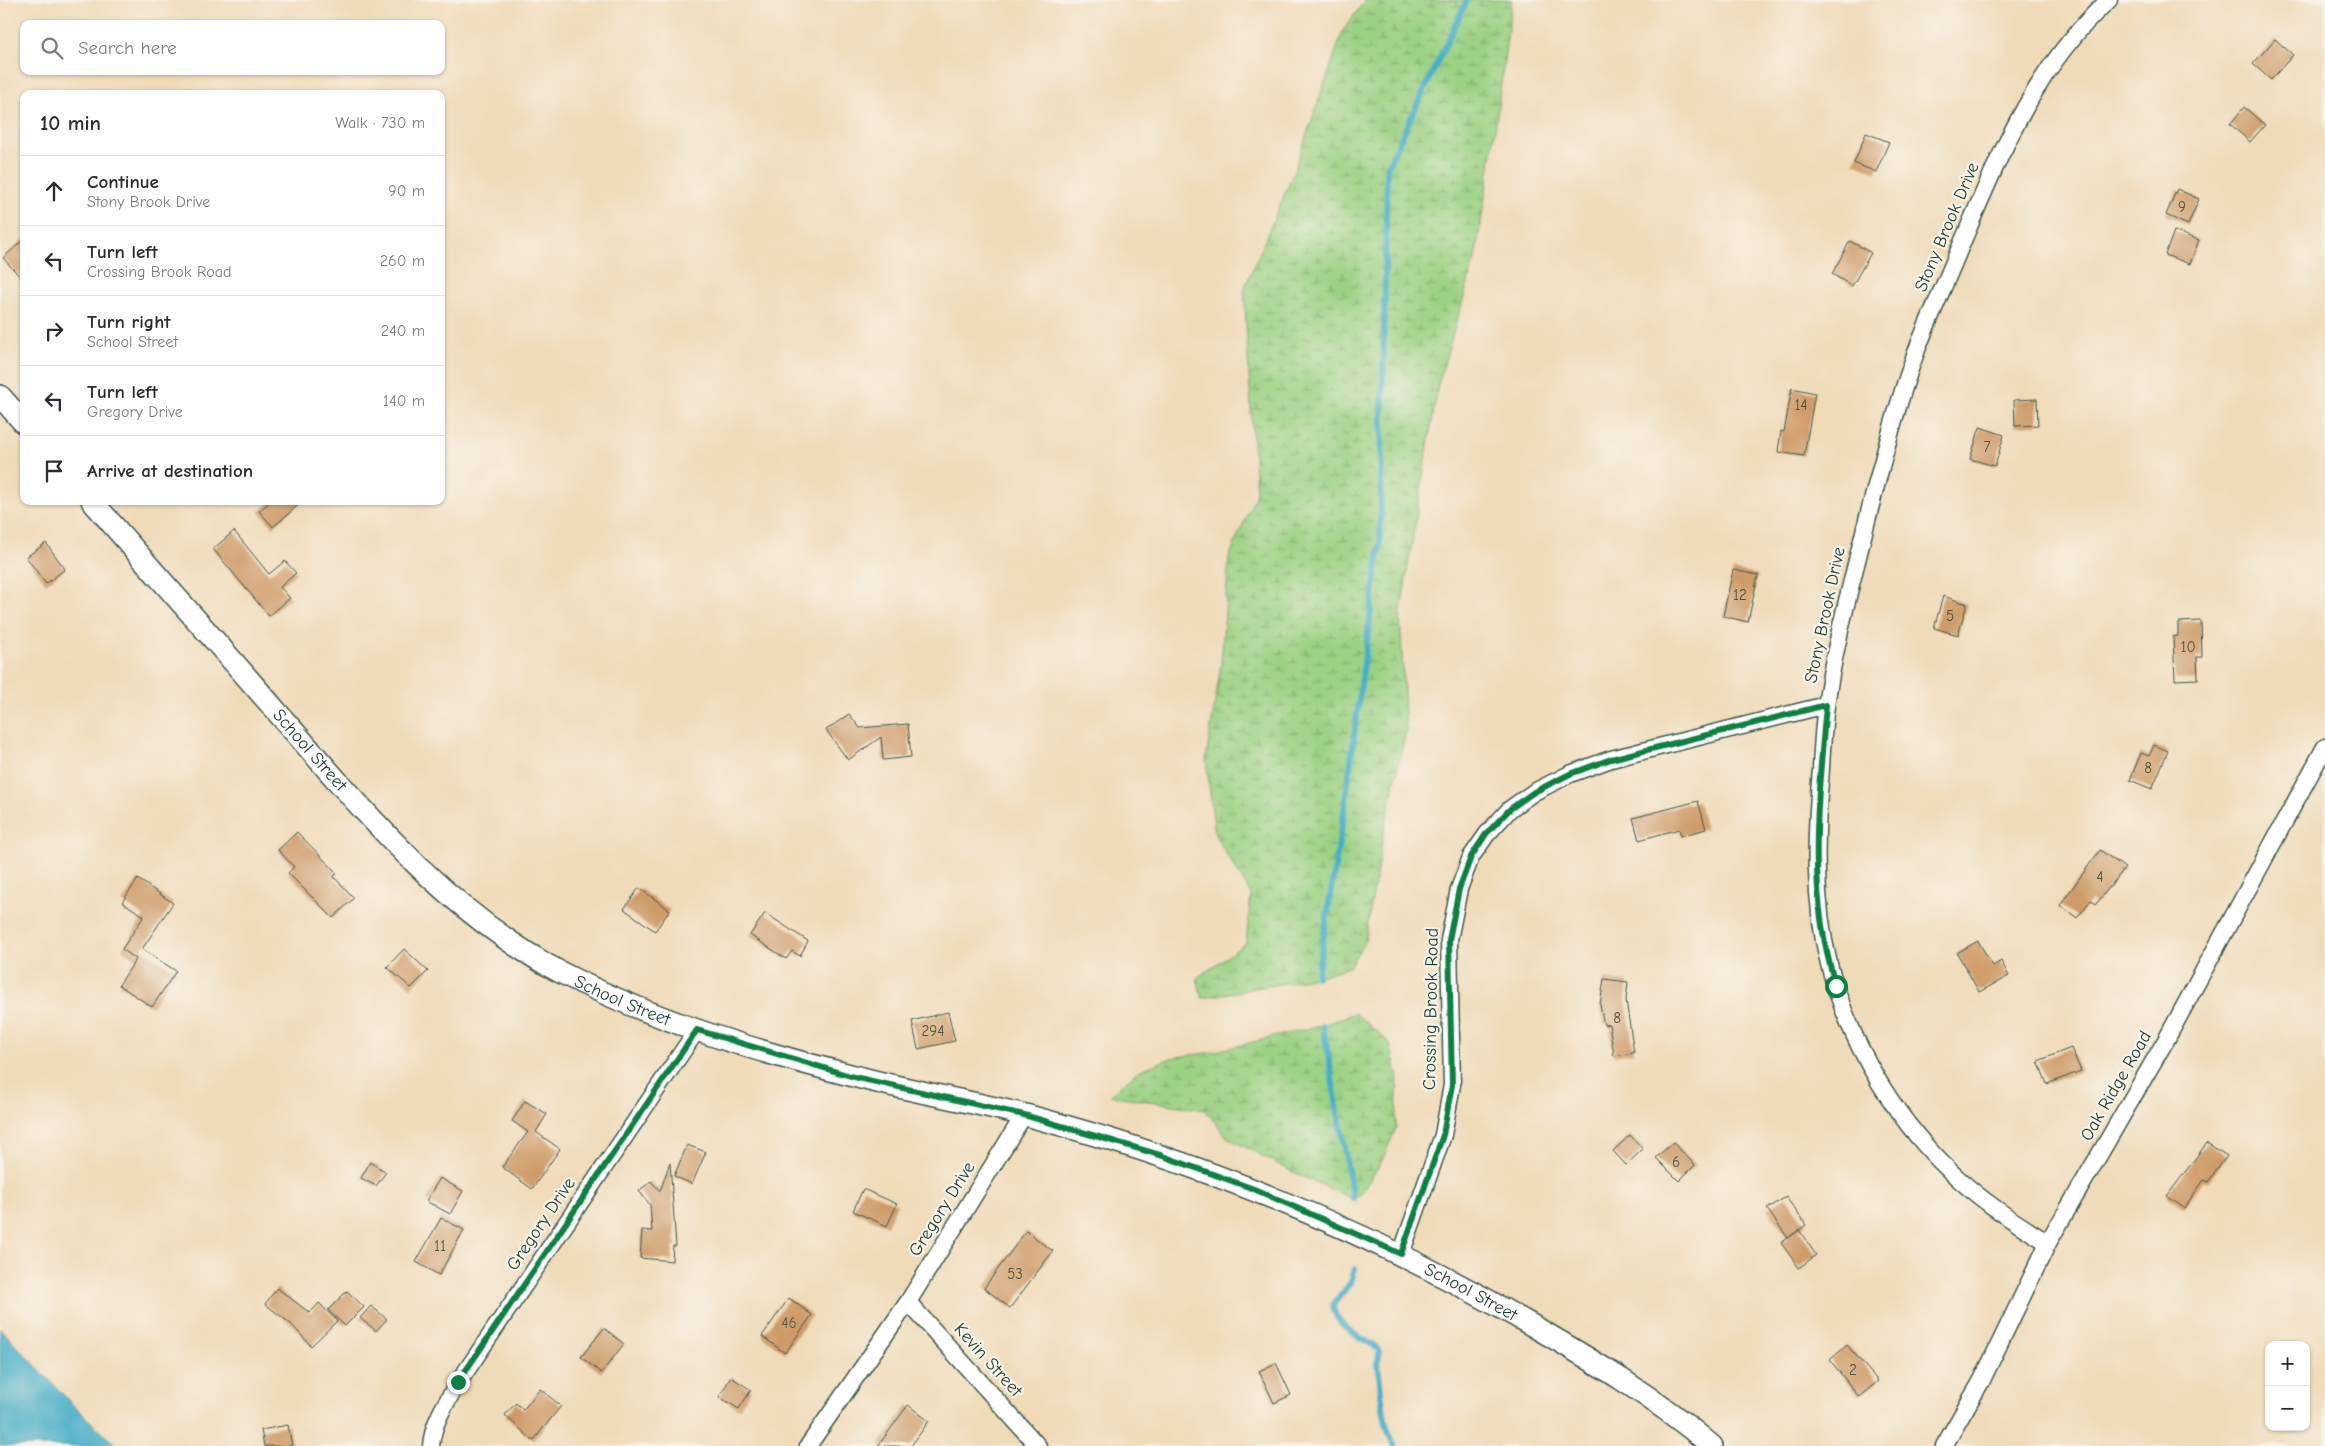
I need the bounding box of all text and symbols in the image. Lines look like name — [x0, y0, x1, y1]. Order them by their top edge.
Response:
search box — [20, 20, 445, 75]
icon: search — [38, 34, 66, 62]
text: Search here — [78, 37, 177, 59]
text: 10 min — [40, 111, 101, 135]
text: Walk · 730 m — [335, 114, 425, 132]
street label: Stony Brook Drive — [1910, 159, 1984, 295]
text: Continue — [87, 171, 159, 193]
icon: ahead — [40, 177, 68, 205]
text: 90 m — [388, 182, 425, 200]
text: Stony Brook Drive — [87, 193, 210, 211]
house number: 9 — [2178, 198, 2186, 216]
text: Turn left — [87, 241, 158, 263]
icon: left — [40, 247, 68, 275]
text: 260 m — [380, 252, 425, 270]
text: Crossing Brook Road — [87, 263, 231, 281]
text: Turn right — [87, 311, 171, 333]
icon: right — [40, 317, 68, 345]
text: 240 m — [381, 322, 425, 340]
text: School Street — [87, 333, 178, 351]
text: Turn left — [87, 381, 158, 403]
icon: left — [40, 387, 68, 415]
text: 140 m — [383, 392, 425, 410]
house number: 14 — [1794, 396, 1808, 414]
text: Gregory Drive — [87, 403, 183, 421]
house number: 7 — [1983, 438, 1991, 456]
icon: arrive — [40, 457, 68, 485]
text: Arrive at destination — [87, 460, 253, 482]
street label: Stony Brook Drive — [1800, 545, 1850, 685]
house number: 12 — [1733, 586, 1747, 604]
house number: 5 — [1946, 607, 1954, 625]
house number: 10 — [2180, 638, 2196, 656]
street label: School Street — [269, 704, 352, 796]
house number: 8 — [2144, 759, 2152, 777]
house number: 4 — [2096, 868, 2104, 886]
street label: Crossing Brook Road — [1419, 928, 1443, 1090]
street label: School Street — [571, 970, 674, 1030]
route start — [1825, 975, 1848, 998]
house number: 8 — [1613, 1009, 1621, 1027]
house number: 294 — [921, 1022, 945, 1040]
street label: Oak Ridge Road — [2076, 1027, 2156, 1145]
house number: 6 — [1672, 1153, 1680, 1171]
street label: Gregory Drive — [905, 1158, 979, 1260]
street label: Gregory Drive — [502, 1173, 580, 1275]
house number: 11 — [434, 1237, 446, 1255]
street label: School Street — [1421, 1258, 1522, 1326]
house number: 53 — [1007, 1265, 1023, 1283]
house number: 46 — [781, 1314, 797, 1332]
street label: Kevin Street — [950, 1319, 1027, 1402]
map controls — [2265, 1341, 2310, 1431]
button: + — [2265, 1341, 2310, 1386]
house number: 2 — [1849, 1361, 1857, 1379]
route end — [447, 1371, 470, 1394]
button: − — [2265, 1386, 2310, 1431]

